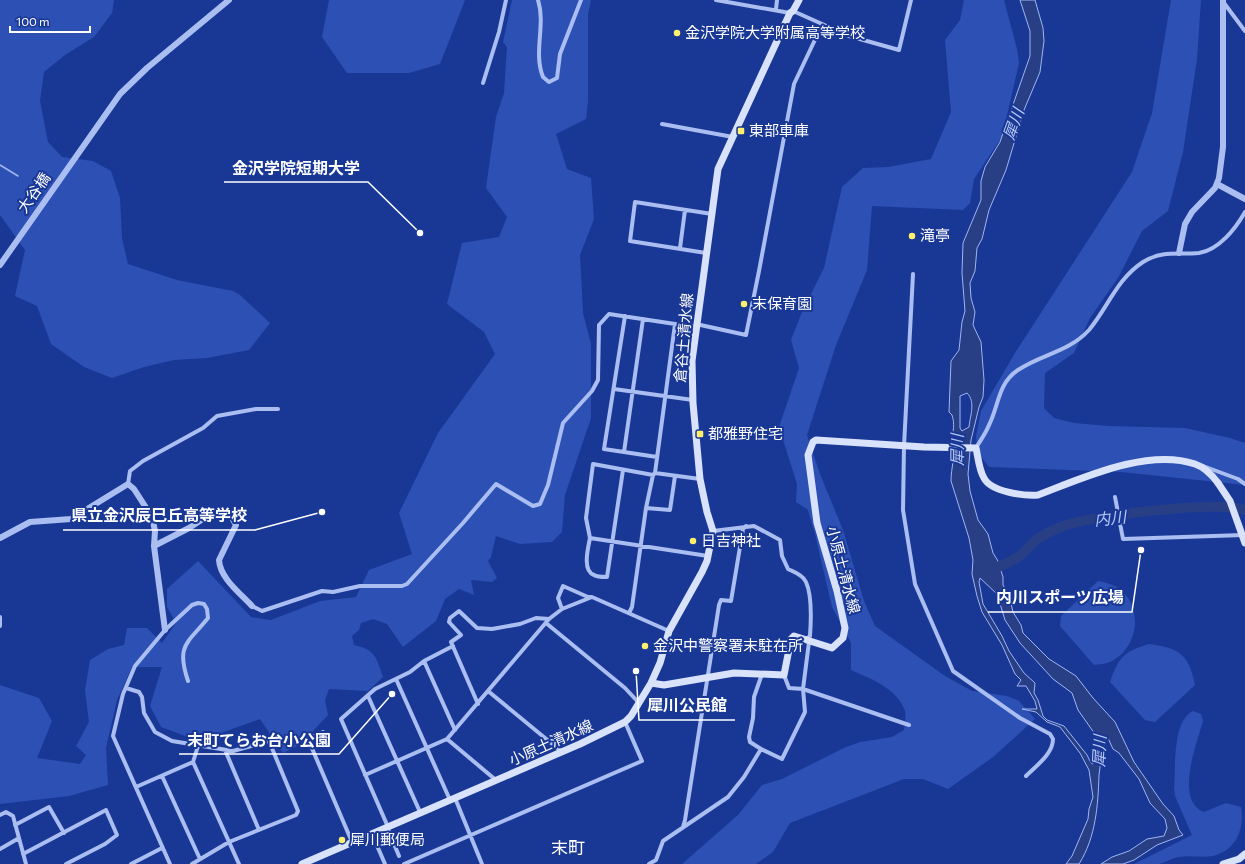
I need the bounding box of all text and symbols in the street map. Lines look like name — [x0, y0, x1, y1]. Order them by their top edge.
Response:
scale bar — [10, 8, 90, 34]
text: 100 m — [16, 14, 50, 28]
place label: 金沢学院大学附属高等学校 — [685, 23, 865, 41]
marker: 金沢学院大学附属高等学校 — [672, 28, 682, 38]
water label: 犀川 — [998, 104, 1028, 142]
place label: 東部車庫 — [749, 121, 809, 139]
marker: 東部車庫 — [736, 126, 746, 136]
callout: 金沢学院短期大学 — [224, 154, 368, 182]
text: 金沢学院短期大学 — [232, 158, 360, 177]
street label: 大谷橋 — [13, 169, 53, 216]
place label: 滝亭 — [920, 226, 950, 244]
marker: 滝亭 — [907, 231, 917, 241]
street label: 倉谷土清水線 — [670, 292, 696, 384]
place label: 末保育園 — [752, 294, 812, 312]
marker: 末保育園 — [739, 299, 749, 309]
place label: 都雅野住宅 — [708, 424, 783, 442]
marker: 都雅野住宅 — [695, 429, 705, 439]
water label: 犀川 — [947, 432, 966, 466]
callout: 県立金沢辰巳丘高等学校 — [63, 502, 255, 530]
text: 県立金沢辰巳丘高等学校 — [71, 505, 247, 524]
water label: 内川 — [1093, 506, 1129, 529]
street label: 小原土清水線 — [824, 524, 864, 616]
place label: 日吉神社 — [701, 531, 761, 549]
marker: 日吉神社 — [688, 536, 698, 546]
callout: 内川スポーツ広場 — [988, 584, 1132, 612]
text: 内川スポーツ広場 — [996, 587, 1124, 606]
place label: 金沢中警察署末駐在所 — [653, 636, 803, 654]
marker: 金沢中警察署末駐在所 — [640, 641, 650, 651]
callout: 犀川公民館 — [639, 692, 735, 720]
text: 犀川公民館 — [647, 695, 727, 714]
street label: 小原土清水線 — [506, 716, 595, 769]
callout: 末町てらお台小公園 — [179, 726, 339, 754]
text: 末町てらお台小公園 — [187, 730, 331, 749]
water label: 犀川 — [1088, 733, 1109, 767]
place label: 犀川郵便局 — [350, 830, 425, 848]
marker: 犀川郵便局 — [337, 835, 347, 845]
district label: 末町 — [551, 837, 585, 858]

